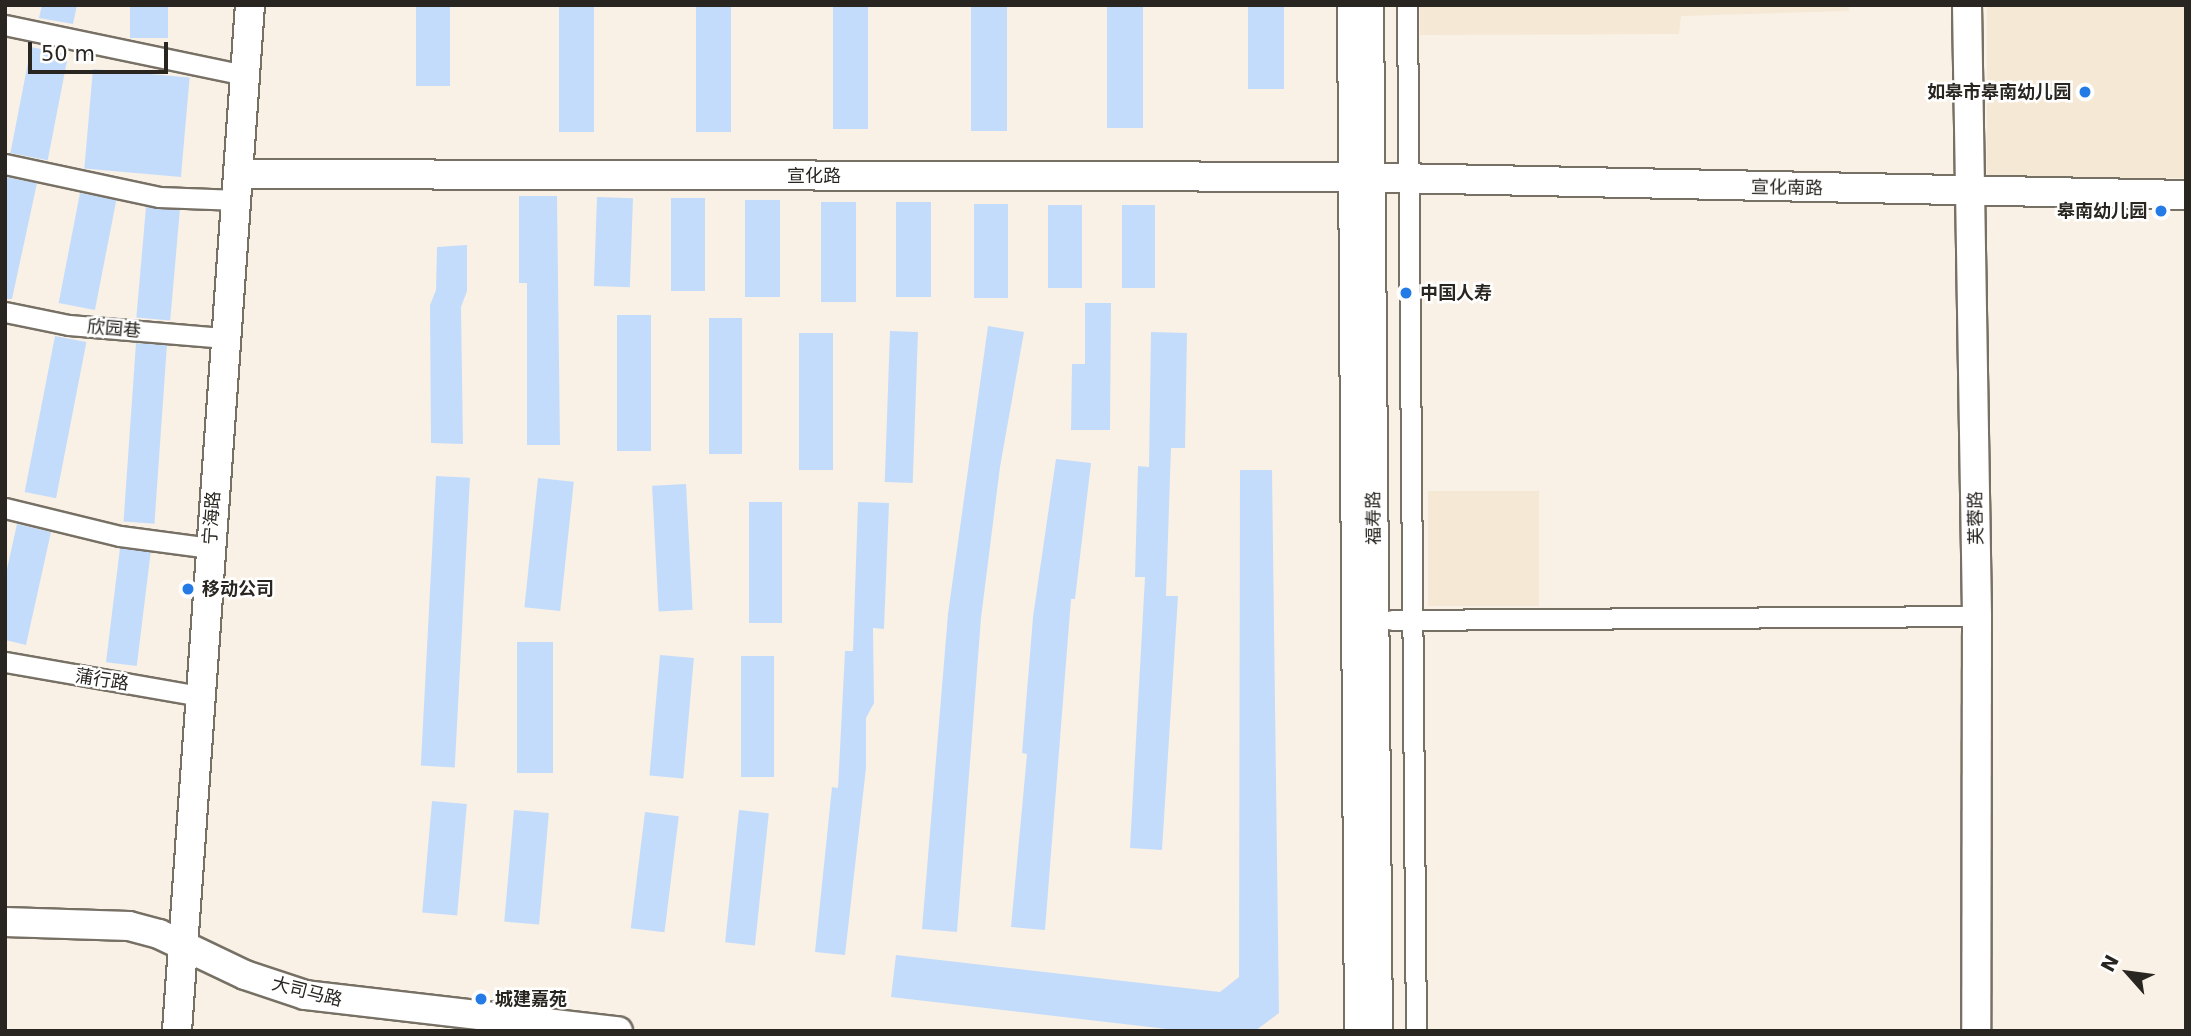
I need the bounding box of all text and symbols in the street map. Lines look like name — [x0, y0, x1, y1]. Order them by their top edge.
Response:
scale bar — [32, 28, 172, 72]
text: 50 m — [41, 42, 95, 66]
place label: 如皋市皋南幼儿园 — [1927, 81, 2071, 103]
marker: 如皋市皋南幼儿园 — [2077, 84, 2093, 100]
street label: 宣化路 — [787, 165, 841, 187]
street label: 宣化南路 — [1751, 177, 1823, 199]
place label: 皋南幼儿园 — [2057, 200, 2147, 222]
marker: 皋南幼儿园 — [2153, 203, 2169, 219]
place label: 中国人寿 — [1420, 282, 1492, 304]
marker: 中国人寿 — [1398, 285, 1414, 301]
street label: 欣园巷 — [86, 316, 142, 342]
street label: 宁海路 — [199, 490, 225, 546]
street label: 福寿路 — [1363, 491, 1385, 545]
street label: 芙蓉路 — [1965, 491, 1987, 545]
place label: 移动公司 — [202, 578, 274, 600]
marker: 移动公司 — [180, 581, 196, 597]
street label: 蒲行路 — [74, 665, 130, 695]
north arrow — [2093, 938, 2163, 1008]
text: N — [2096, 951, 2123, 975]
street label: 大司马路 — [269, 973, 345, 1011]
place label: 城建嘉苑 — [495, 988, 567, 1010]
marker: 城建嘉苑 — [473, 991, 489, 1007]

